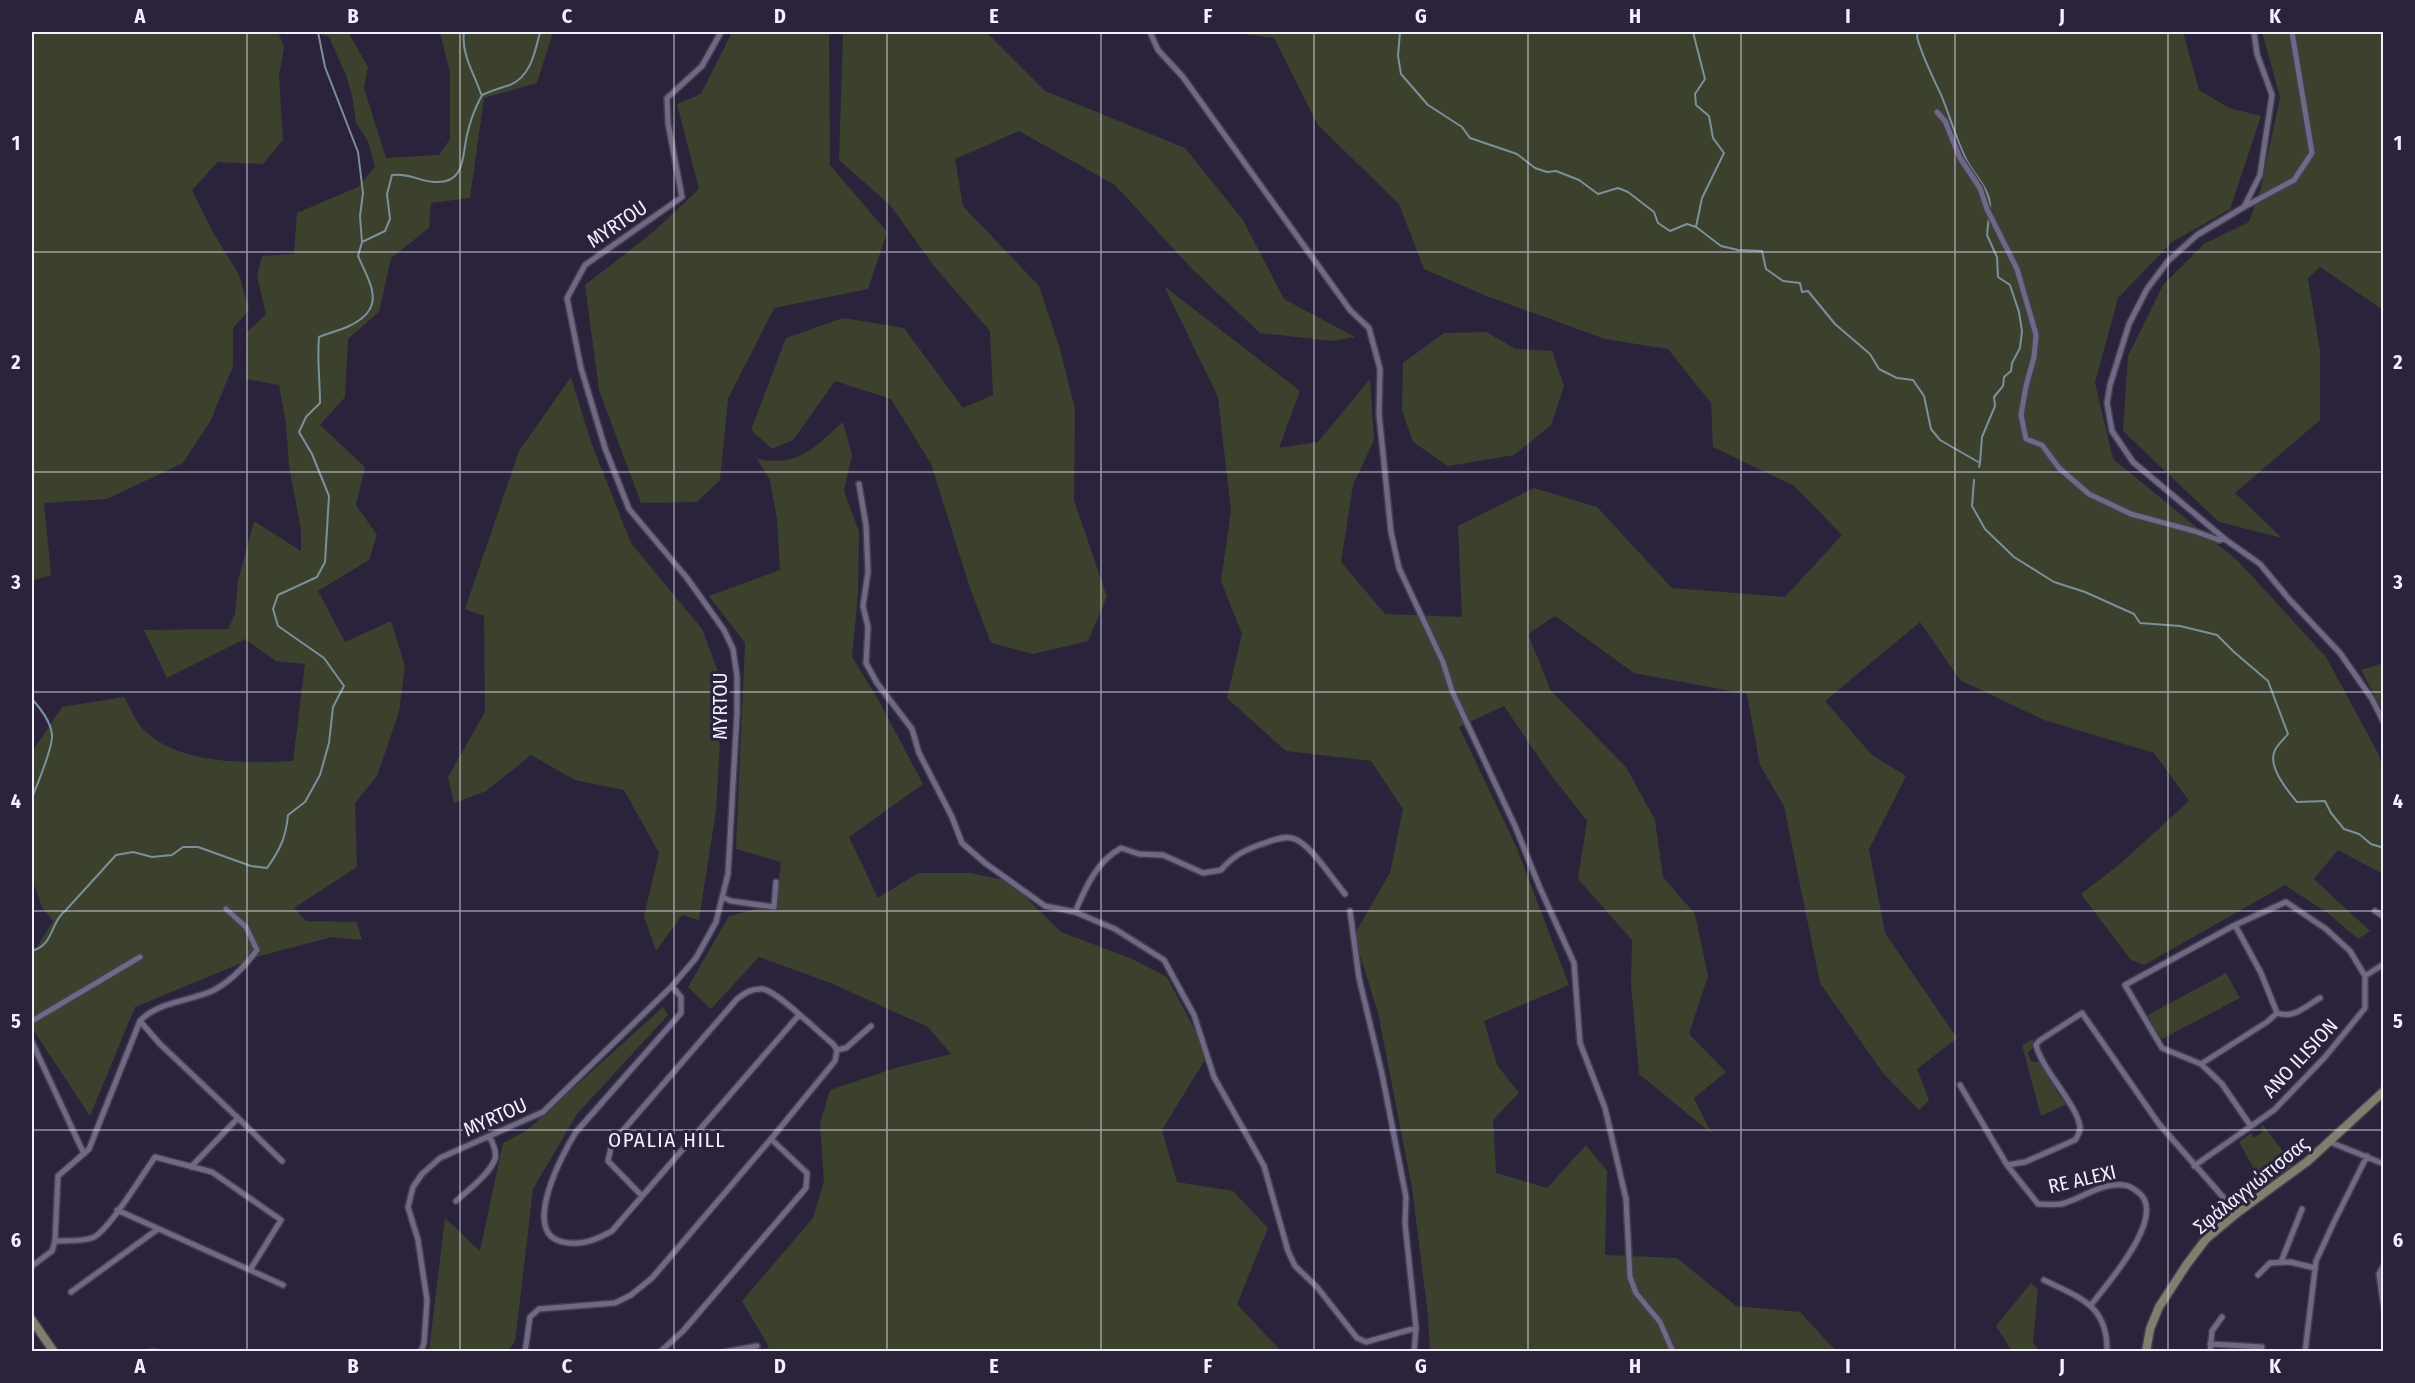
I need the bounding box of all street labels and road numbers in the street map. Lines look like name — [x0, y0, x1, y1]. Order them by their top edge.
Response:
street label: MYRTOU — [582, 195, 652, 253]
street label: MYRTOU — [708, 672, 732, 740]
street label: ANO ILISION — [2257, 1014, 2343, 1102]
street label: MYRTOU — [459, 1092, 531, 1142]
street label: Σφάλαγγιώτισσας — [2188, 1131, 2314, 1239]
street label: RE ALEXI — [2046, 1160, 2118, 1198]

